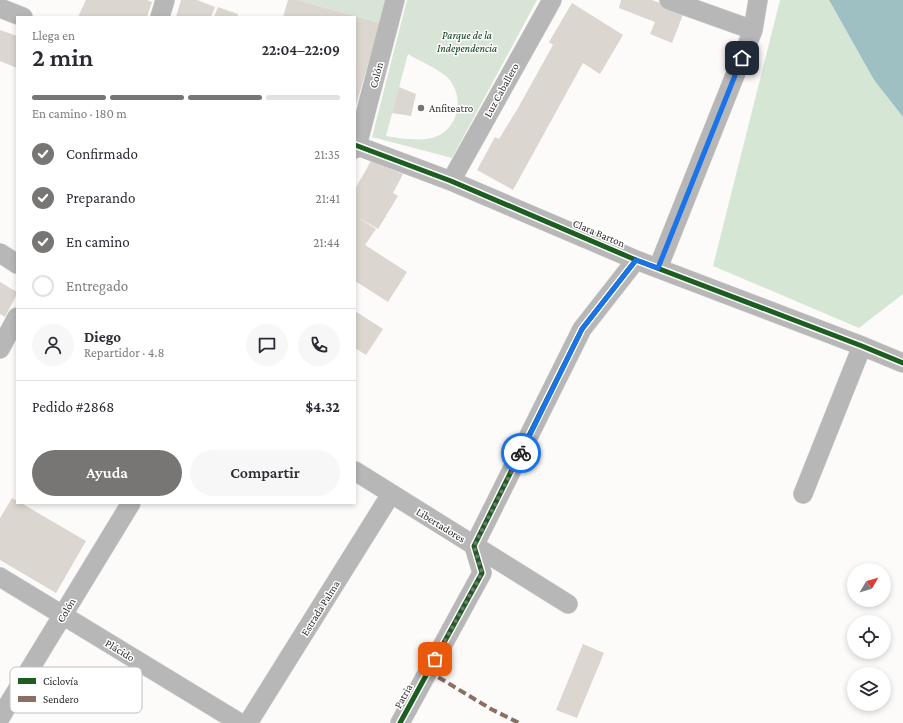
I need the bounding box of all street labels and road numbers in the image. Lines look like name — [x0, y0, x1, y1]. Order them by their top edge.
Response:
street label: Luz Caballero — [481, 60, 521, 119]
street label: Colón — [367, 61, 385, 89]
street label: Clara Barton — [571, 217, 627, 249]
street label: Libertadores — [414, 505, 468, 545]
street label: Estrada Palma — [298, 578, 342, 638]
street label: Colón — [54, 596, 78, 624]
street label: Plácido — [103, 637, 137, 664]
street label: Patria — [391, 682, 415, 710]

